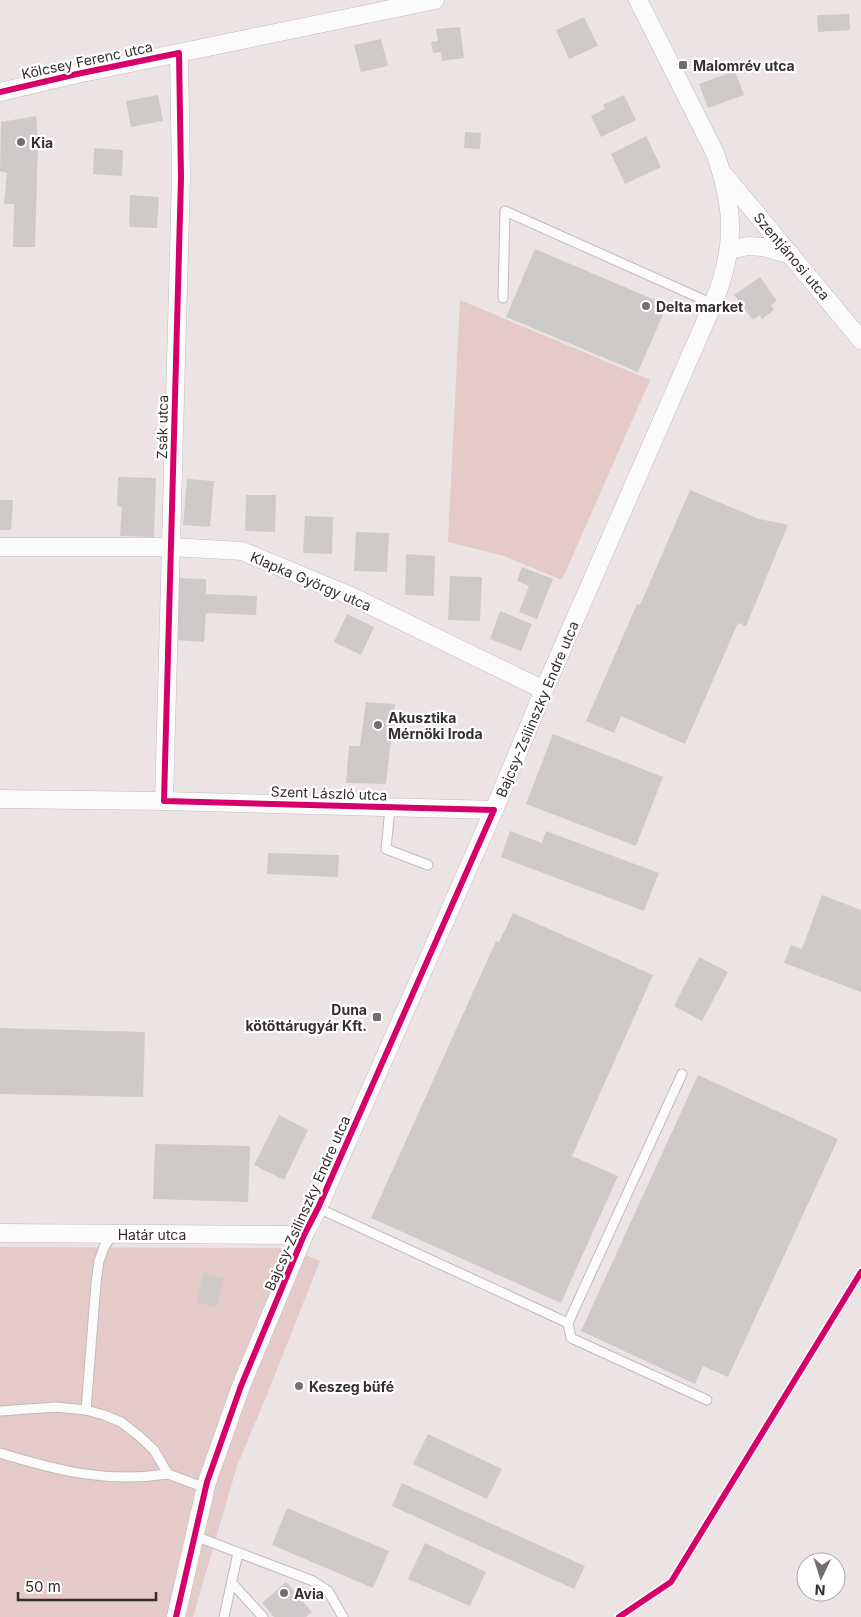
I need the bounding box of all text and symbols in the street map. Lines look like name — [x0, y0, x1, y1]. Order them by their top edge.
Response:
street label: Kölcsey Ferenc utca — [20, 38, 154, 82]
place label: Malomrév utca — [693, 57, 795, 74]
marker: Malomrév utca — [677, 59, 689, 71]
place label: Kia — [31, 134, 53, 151]
marker: Kia — [15, 136, 27, 148]
street label: Szentjánosi utca — [750, 209, 834, 303]
place label: Delta market — [656, 298, 743, 315]
marker: Delta market — [640, 300, 652, 312]
street label: Zsák utca — [153, 395, 171, 459]
street label: Klapka György utca — [248, 548, 374, 614]
street label: Bajcsy-Zsilinszky Endre utca — [492, 618, 582, 800]
place label: Akusztika Mérnöki Iroda — [388, 709, 483, 742]
marker: Akusztika Mérnöki Iroda — [372, 719, 384, 731]
street label: Szent László utca — [270, 782, 388, 804]
place label: Duna kötöttárugyár Kft. — [245, 1001, 367, 1034]
marker: Duna kötöttárugyár Kft. — [371, 1011, 383, 1023]
street label: Bajcsy-Zsilinszky Endre utca — [261, 1113, 353, 1293]
street label: Határ utca — [118, 1226, 186, 1243]
place label: Keszeg büfé — [309, 1378, 394, 1395]
marker: Keszeg büfé — [293, 1380, 305, 1392]
north arrow — [796, 1552, 846, 1602]
scale bar — [18, 1570, 155, 1602]
text: 50 m — [25, 1577, 61, 1596]
text: N — [814, 1582, 826, 1599]
place label: Avia — [294, 1585, 324, 1602]
marker: Avia — [278, 1587, 290, 1599]

